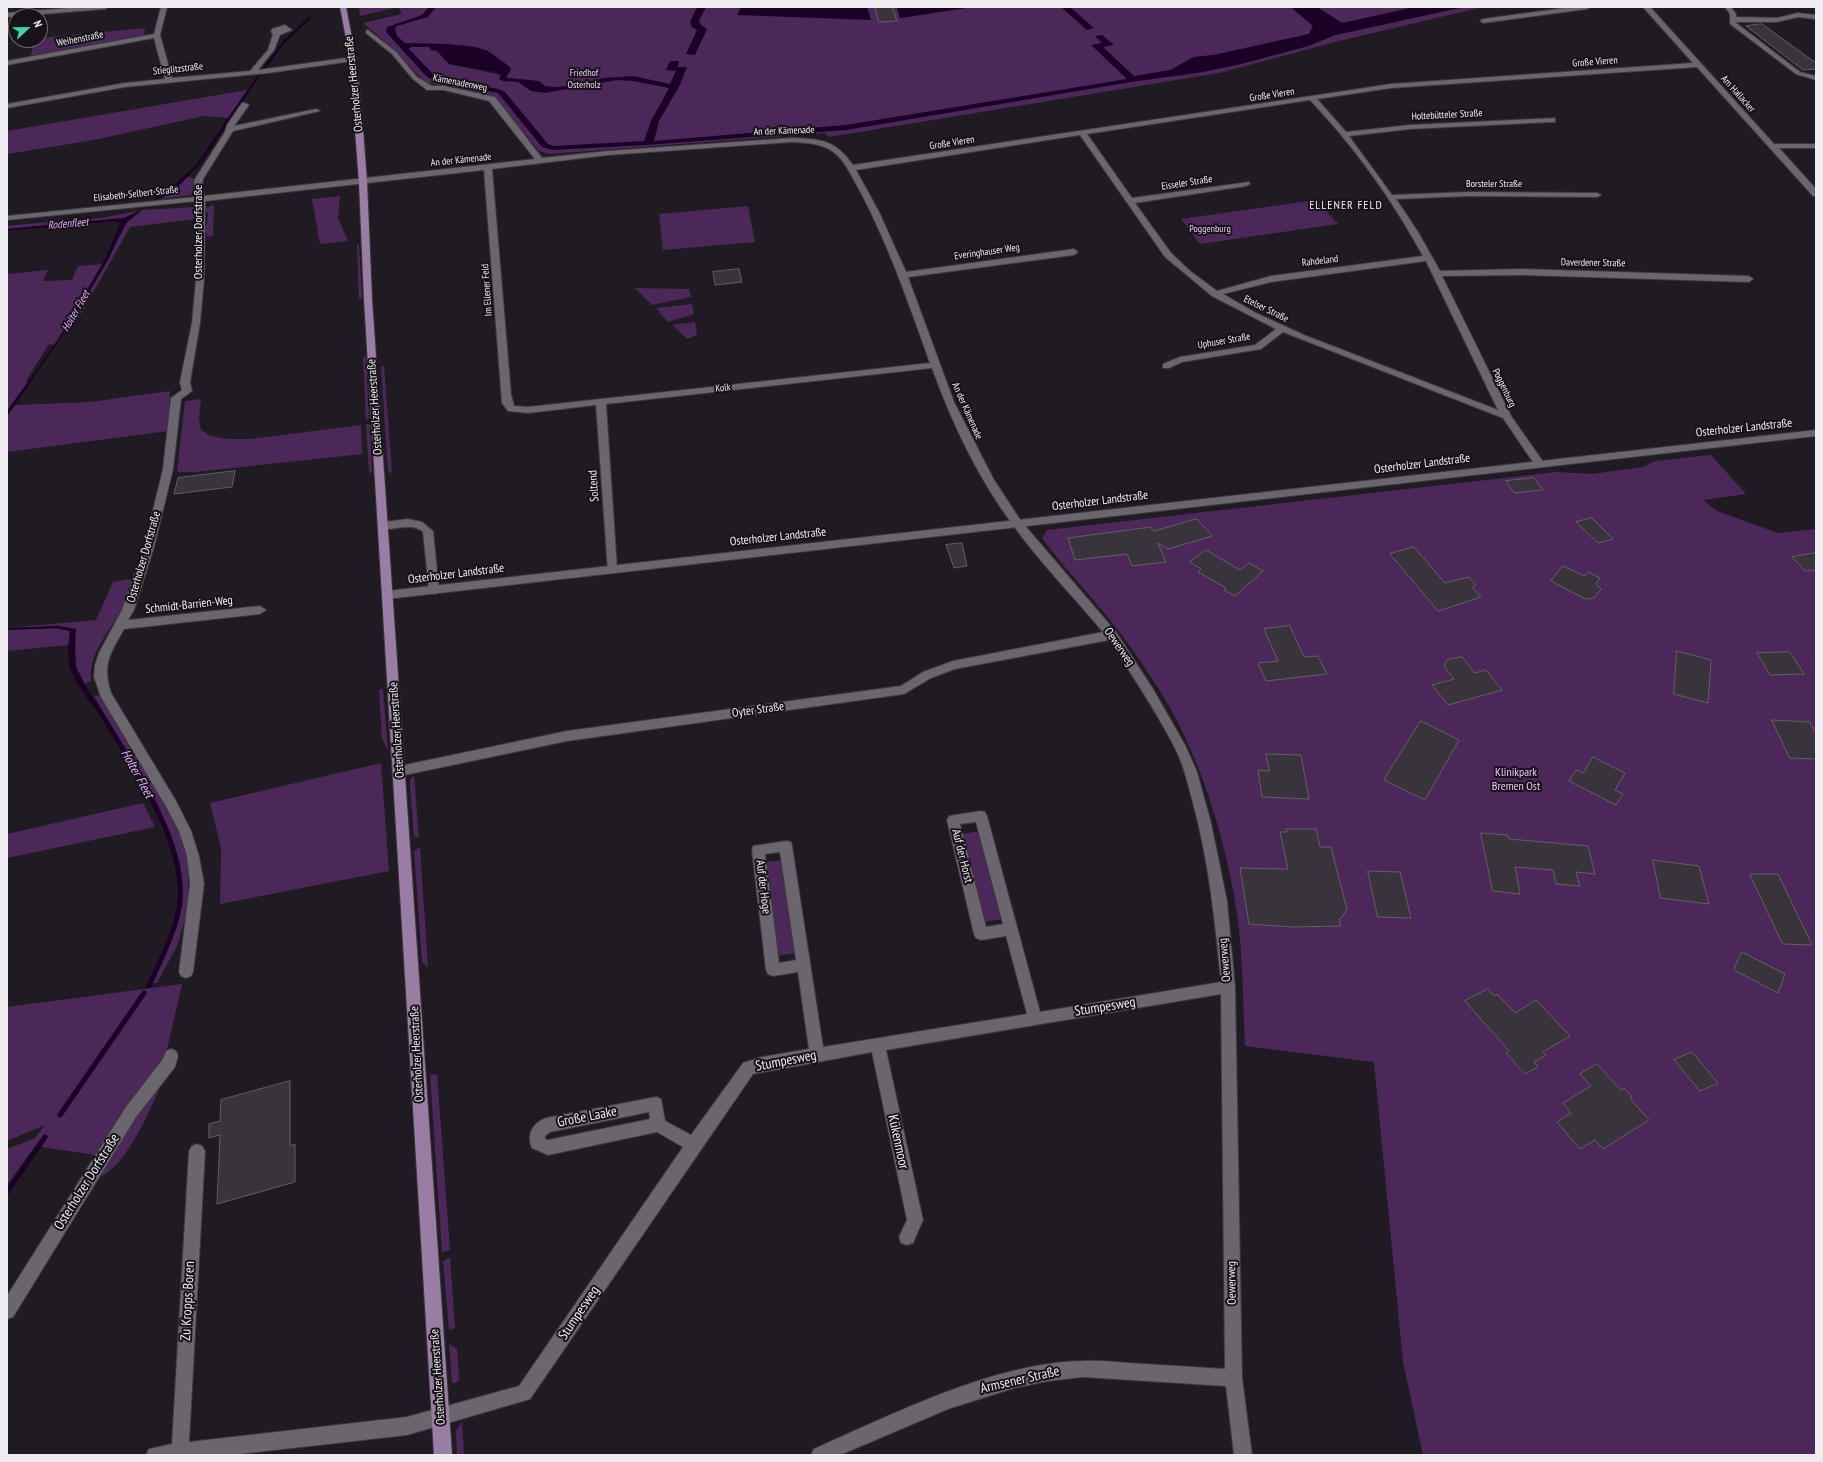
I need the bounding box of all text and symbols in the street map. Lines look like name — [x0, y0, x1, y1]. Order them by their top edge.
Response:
north arrow — [8, 8, 48, 48]
text: N — [31, 18, 46, 29]
street label: Weihenstraße — [56, 29, 104, 49]
street label: Osterholzer Heerstraße — [342, 35, 366, 133]
street label: Große Vieren — [1572, 54, 1618, 70]
street label: Stieglitzstraße — [152, 60, 204, 78]
park label: Friedhof Osterholz — [567, 67, 601, 90]
street label: Kämenadenweg — [432, 72, 488, 94]
street label: Am Hallacker — [1718, 73, 1758, 115]
street label: Große Vieren — [1249, 86, 1295, 104]
street label: Holtebütteler Straße — [1411, 107, 1483, 123]
street label: An der Kämenade — [753, 124, 815, 138]
street label: Große Vieren — [929, 134, 975, 152]
street label: An der Kämenade — [430, 151, 492, 169]
street label: Eisseler Straße — [1161, 173, 1213, 193]
street label: Borsteler Straße — [1466, 178, 1522, 190]
street label: Elisabeth-Selbert-Straße — [93, 184, 179, 204]
street label: Osterholzer Dorfstraße — [192, 185, 206, 279]
district label: ELLENER FELD — [1309, 199, 1383, 213]
water label: Rodenfleet — [47, 216, 89, 232]
park label: Poggenburg — [1189, 223, 1231, 235]
street label: Everinghauser Weg — [954, 241, 1020, 263]
street label: Rahdeland — [1301, 253, 1339, 269]
street label: Daverdener Straße — [1561, 256, 1625, 270]
street label: Im Ellener Feld — [479, 263, 495, 317]
water label: Holter Fleet — [59, 288, 93, 334]
street label: Etelser Straße — [1242, 293, 1290, 325]
street label: Uphuser Straße — [1197, 330, 1251, 352]
street label: Osterholzer Heerstraße — [364, 359, 386, 455]
street label: Poggenburg — [1490, 367, 1518, 409]
street label: Kolk — [715, 381, 731, 395]
street label: An der Kämenade — [949, 381, 985, 441]
street label: Osterholzer Landstraße — [1695, 416, 1793, 440]
street label: Osterholzer Landstraße — [1373, 451, 1471, 477]
street label: Soltend — [586, 470, 602, 502]
street label: Osterholzer Landstraße — [1051, 488, 1149, 514]
street label: Osterholzer Dorfstraße — [124, 510, 164, 604]
street label: Osterholzer Landstraße — [729, 525, 827, 549]
street label: Osterholzer Landstraße — [407, 561, 505, 587]
street label: Schmidt-Barrien-Weg — [145, 593, 233, 617]
street label: Oewerweg — [1101, 625, 1137, 669]
street label: Osterholzer Heerstraße — [386, 682, 408, 778]
street label: Oyter Straße — [731, 699, 785, 721]
water label: Holter Fleet — [117, 747, 157, 801]
park label: Klinikpark Bremen Ost — [1492, 766, 1540, 794]
street label: Auf der Horst — [948, 828, 976, 884]
street label: Auf der Hoge — [753, 859, 773, 915]
street label: Oewerweg — [1216, 938, 1234, 982]
street label: Stumpesweg — [1073, 994, 1137, 1020]
street label: Osterholzer Heerstraße — [407, 1006, 427, 1102]
street label: Stumpesweg — [754, 1047, 818, 1075]
street label: Große Laake — [556, 1103, 618, 1131]
street label: Kükenmoor — [884, 1113, 912, 1171]
street label: Osterholzer Dorfstraße — [51, 1131, 123, 1233]
street label: Zu Kropps Boren — [178, 1261, 198, 1341]
street label: Oewerweg — [1224, 1261, 1240, 1305]
street label: Stumpesweg — [555, 1283, 603, 1343]
street label: Osterholzer Heerstraße — [427, 1329, 449, 1425]
street label: Armsener Straße — [979, 1363, 1061, 1397]

